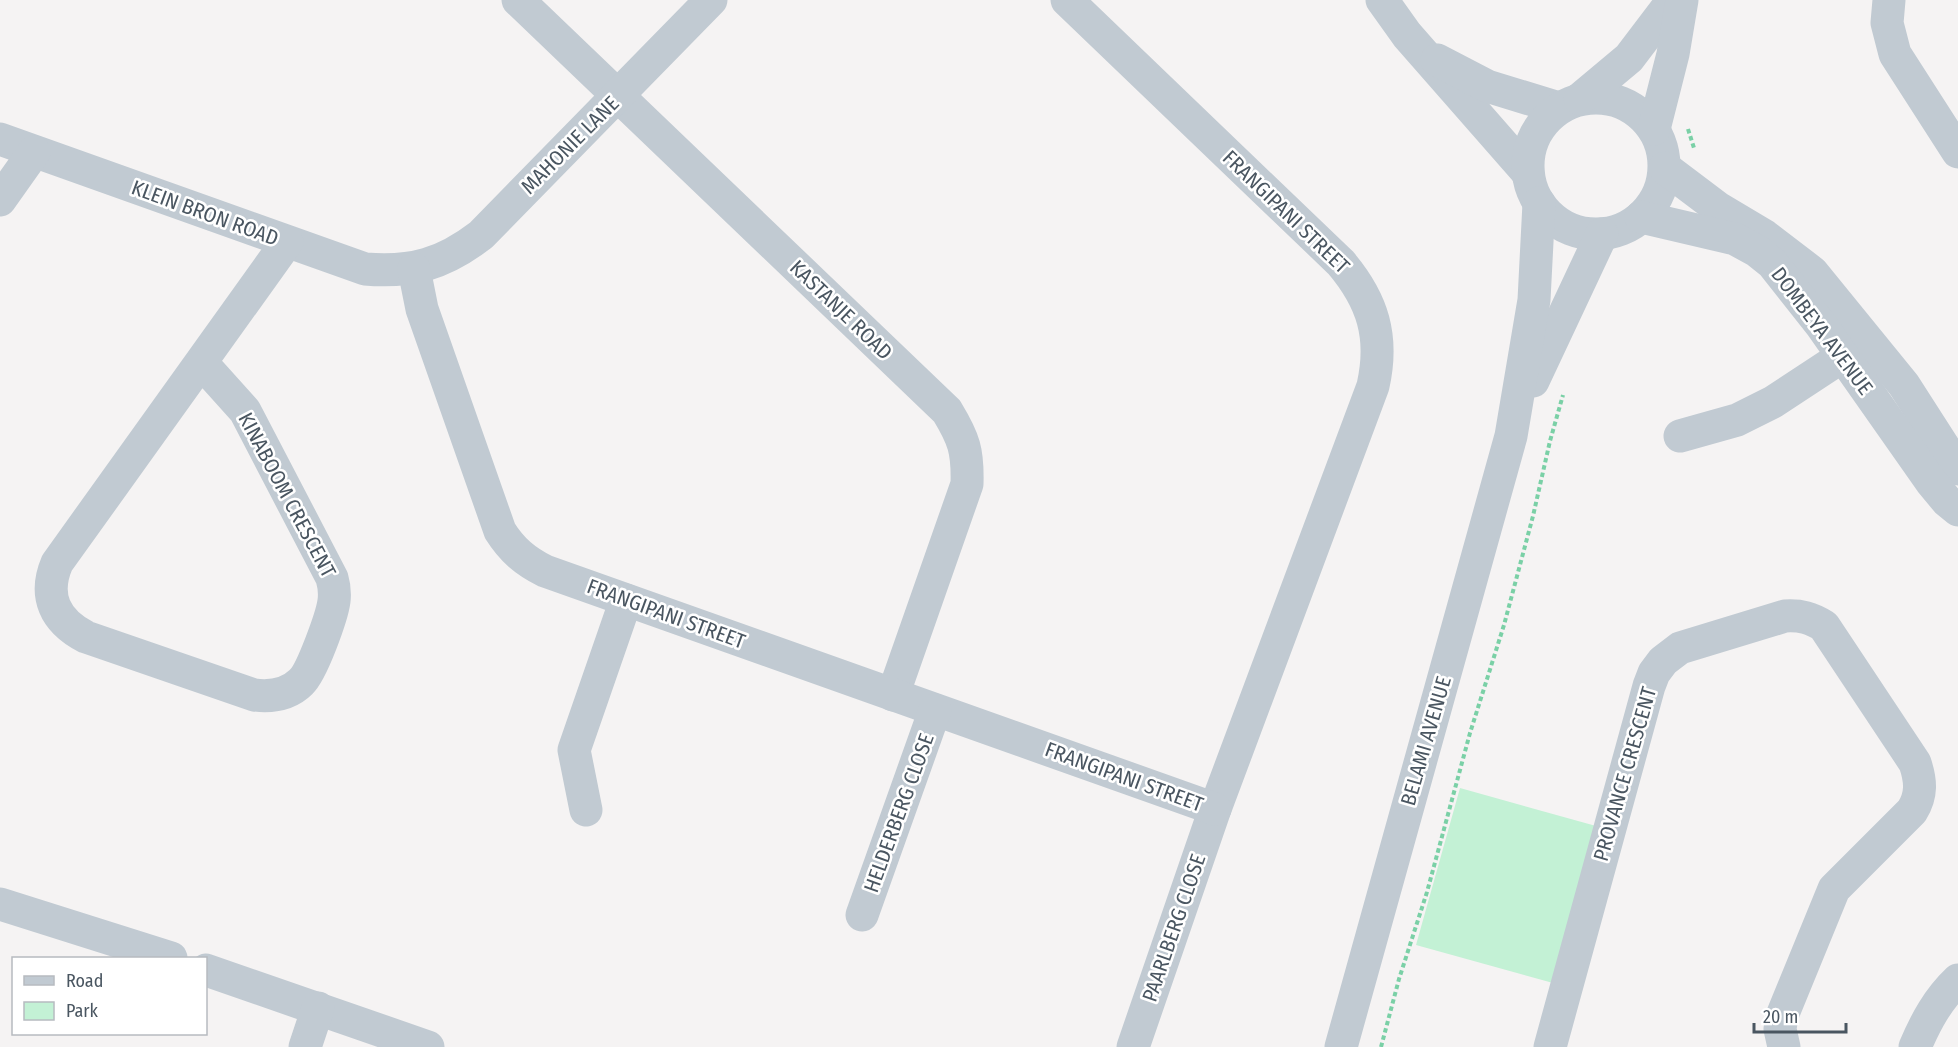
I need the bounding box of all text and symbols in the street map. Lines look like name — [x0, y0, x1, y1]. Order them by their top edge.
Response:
street label: MAHONIE LANE — [516, 90, 625, 199]
street label: FRANGIPANI STREET — [1217, 145, 1355, 279]
street label: KLEIN BRON ROAD — [128, 174, 282, 252]
street label: KASTANJE ROAD — [784, 255, 898, 365]
street label: DOMBEYA AVENUE — [1766, 262, 1879, 400]
street label: KINABOOM CRESCENT — [233, 408, 342, 582]
street label: FRANGIPANI STREET — [583, 573, 749, 655]
street label: BELAMI AVENUE — [1395, 673, 1457, 809]
street label: PROVANCE CRESCENT — [1588, 684, 1662, 864]
street label: HELDERBERG CLOSE — [858, 730, 940, 896]
street label: FRANGIPANI STREET — [1041, 736, 1207, 818]
street label: PAARLBERG CLOSE — [1137, 851, 1212, 1005]
legend — [12, 957, 207, 1035]
text: Road — [66, 970, 103, 992]
scale bar — [1754, 996, 1846, 1034]
text: Park — [66, 1000, 99, 1022]
text: 20 m — [1763, 1006, 1798, 1028]

